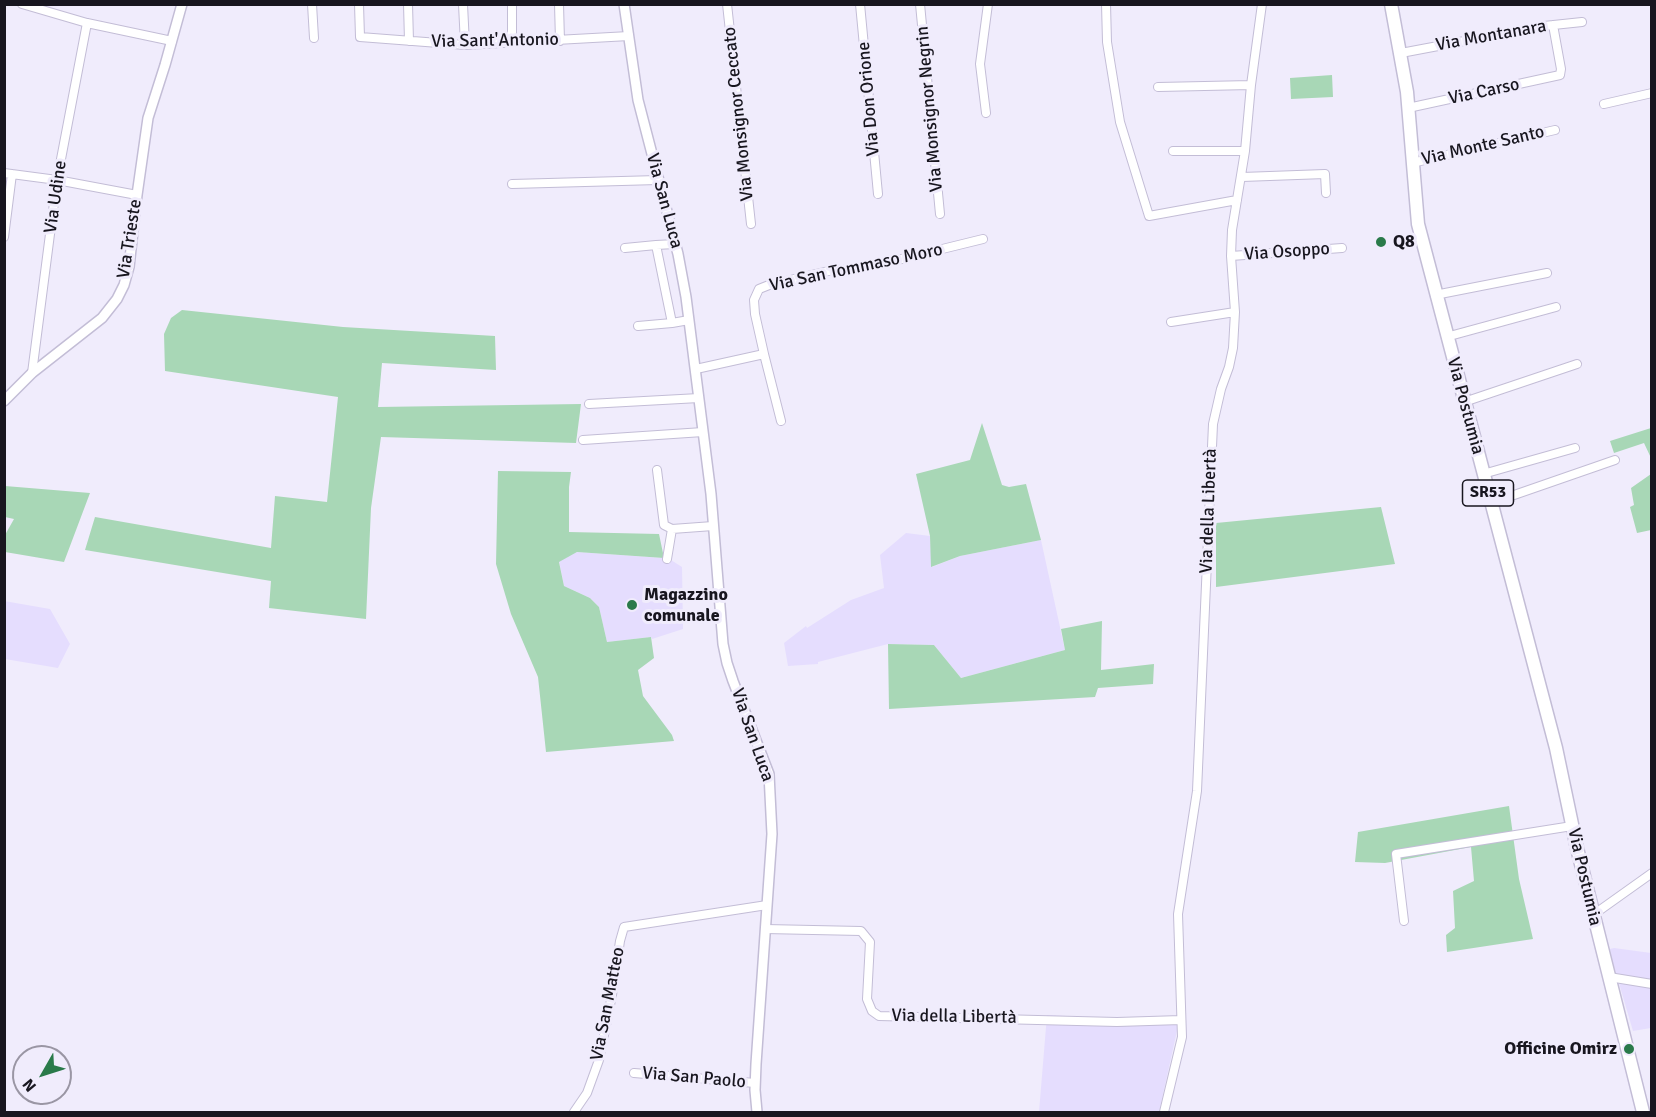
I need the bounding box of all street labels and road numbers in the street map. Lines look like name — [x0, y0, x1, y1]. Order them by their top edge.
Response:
street label: Via Montanara — [1434, 16, 1548, 56]
street label: Via Monsignor Negrin — [912, 25, 948, 193]
street label: Via Monsignor Ceccato — [719, 26, 759, 202]
street label: Via Sant'Antonio — [431, 29, 559, 53]
street label: Via Don Orione — [853, 41, 885, 157]
street label: Via Carso — [1447, 74, 1521, 110]
street label: Via Monte Santo — [1419, 121, 1547, 171]
street label: Via San Luca — [641, 151, 687, 251]
street label: Via Udine — [40, 159, 72, 235]
street label: Via Trieste — [113, 198, 147, 280]
street label: Via Osoppo — [1243, 238, 1331, 266]
street label: Via San Tommaso Moro — [767, 239, 945, 297]
street label: Via Postumia — [1442, 355, 1488, 457]
street label: Via della Libertà — [1196, 448, 1222, 574]
road number: SR53 — [1462, 480, 1514, 506]
street label: Via San Luca — [726, 685, 778, 785]
street label: Via Postumia — [1562, 826, 1606, 928]
street label: Via San Matteo — [586, 945, 630, 1063]
street label: Via della Libertà — [891, 1005, 1017, 1029]
street label: Via San Paolo — [641, 1063, 747, 1093]

